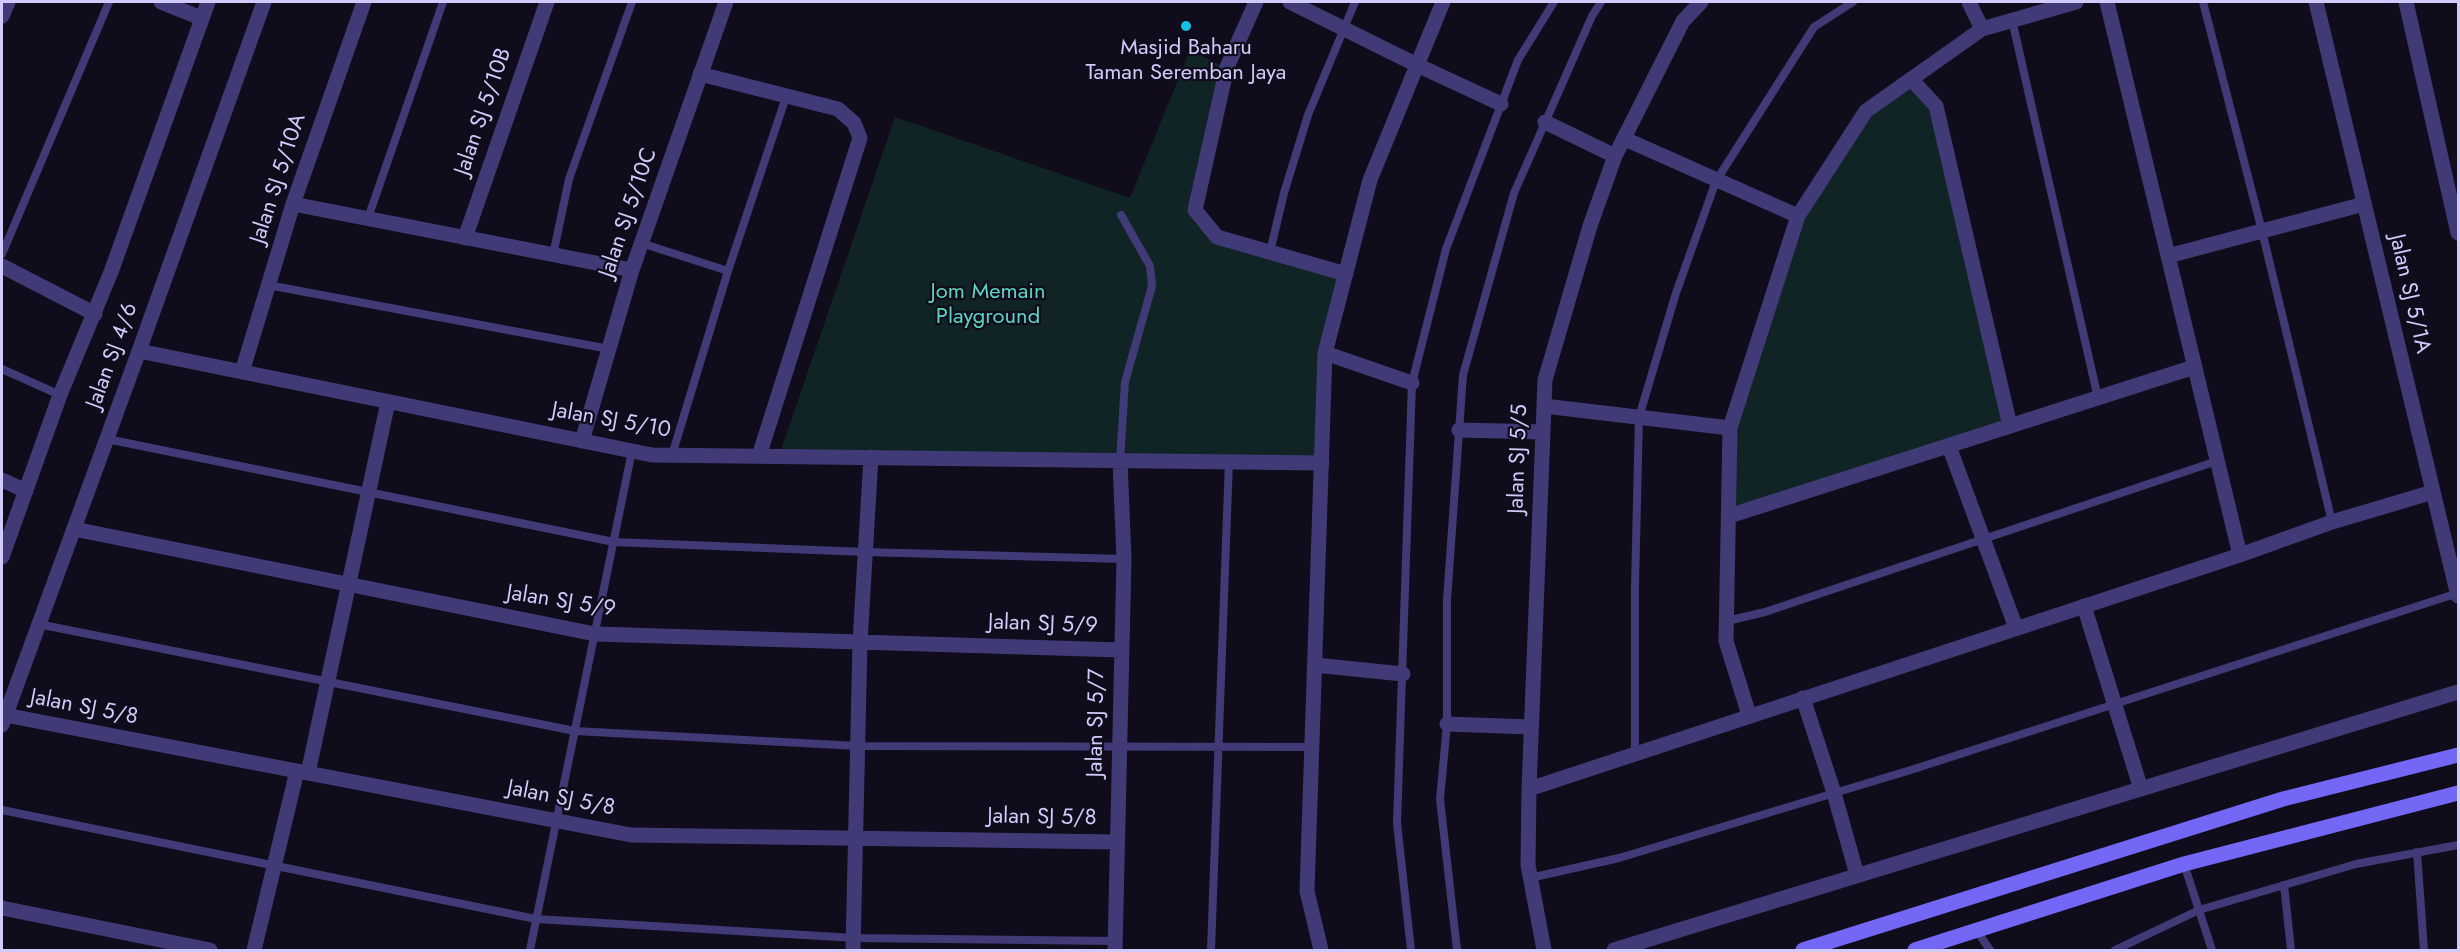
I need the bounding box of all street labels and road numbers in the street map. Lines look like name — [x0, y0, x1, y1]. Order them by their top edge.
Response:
street label: Jalan SJ 5/10B — [450, 45, 518, 179]
street label: Jalan SJ 5/10A — [246, 111, 312, 247]
street label: Jalan SJ 5/10C — [594, 145, 664, 281]
street label: Jalan SJ 5/1A — [2382, 232, 2436, 356]
street label: Jalan SJ 4/6 — [82, 300, 144, 412]
street label: Jalan SJ 5/10 — [549, 398, 673, 444]
street label: Jalan SJ 5/5 — [1504, 404, 1534, 514]
street label: Jalan SJ 5/9 — [505, 580, 617, 624]
street label: Jalan SJ 5/9 — [988, 610, 1098, 640]
street label: Jalan SJ 5/7 — [1083, 668, 1111, 778]
street label: Jalan SJ 5/8 — [28, 685, 140, 731]
street label: Jalan SJ 5/8 — [505, 776, 617, 822]
street label: Jalan SJ 5/8 — [987, 804, 1097, 832]

